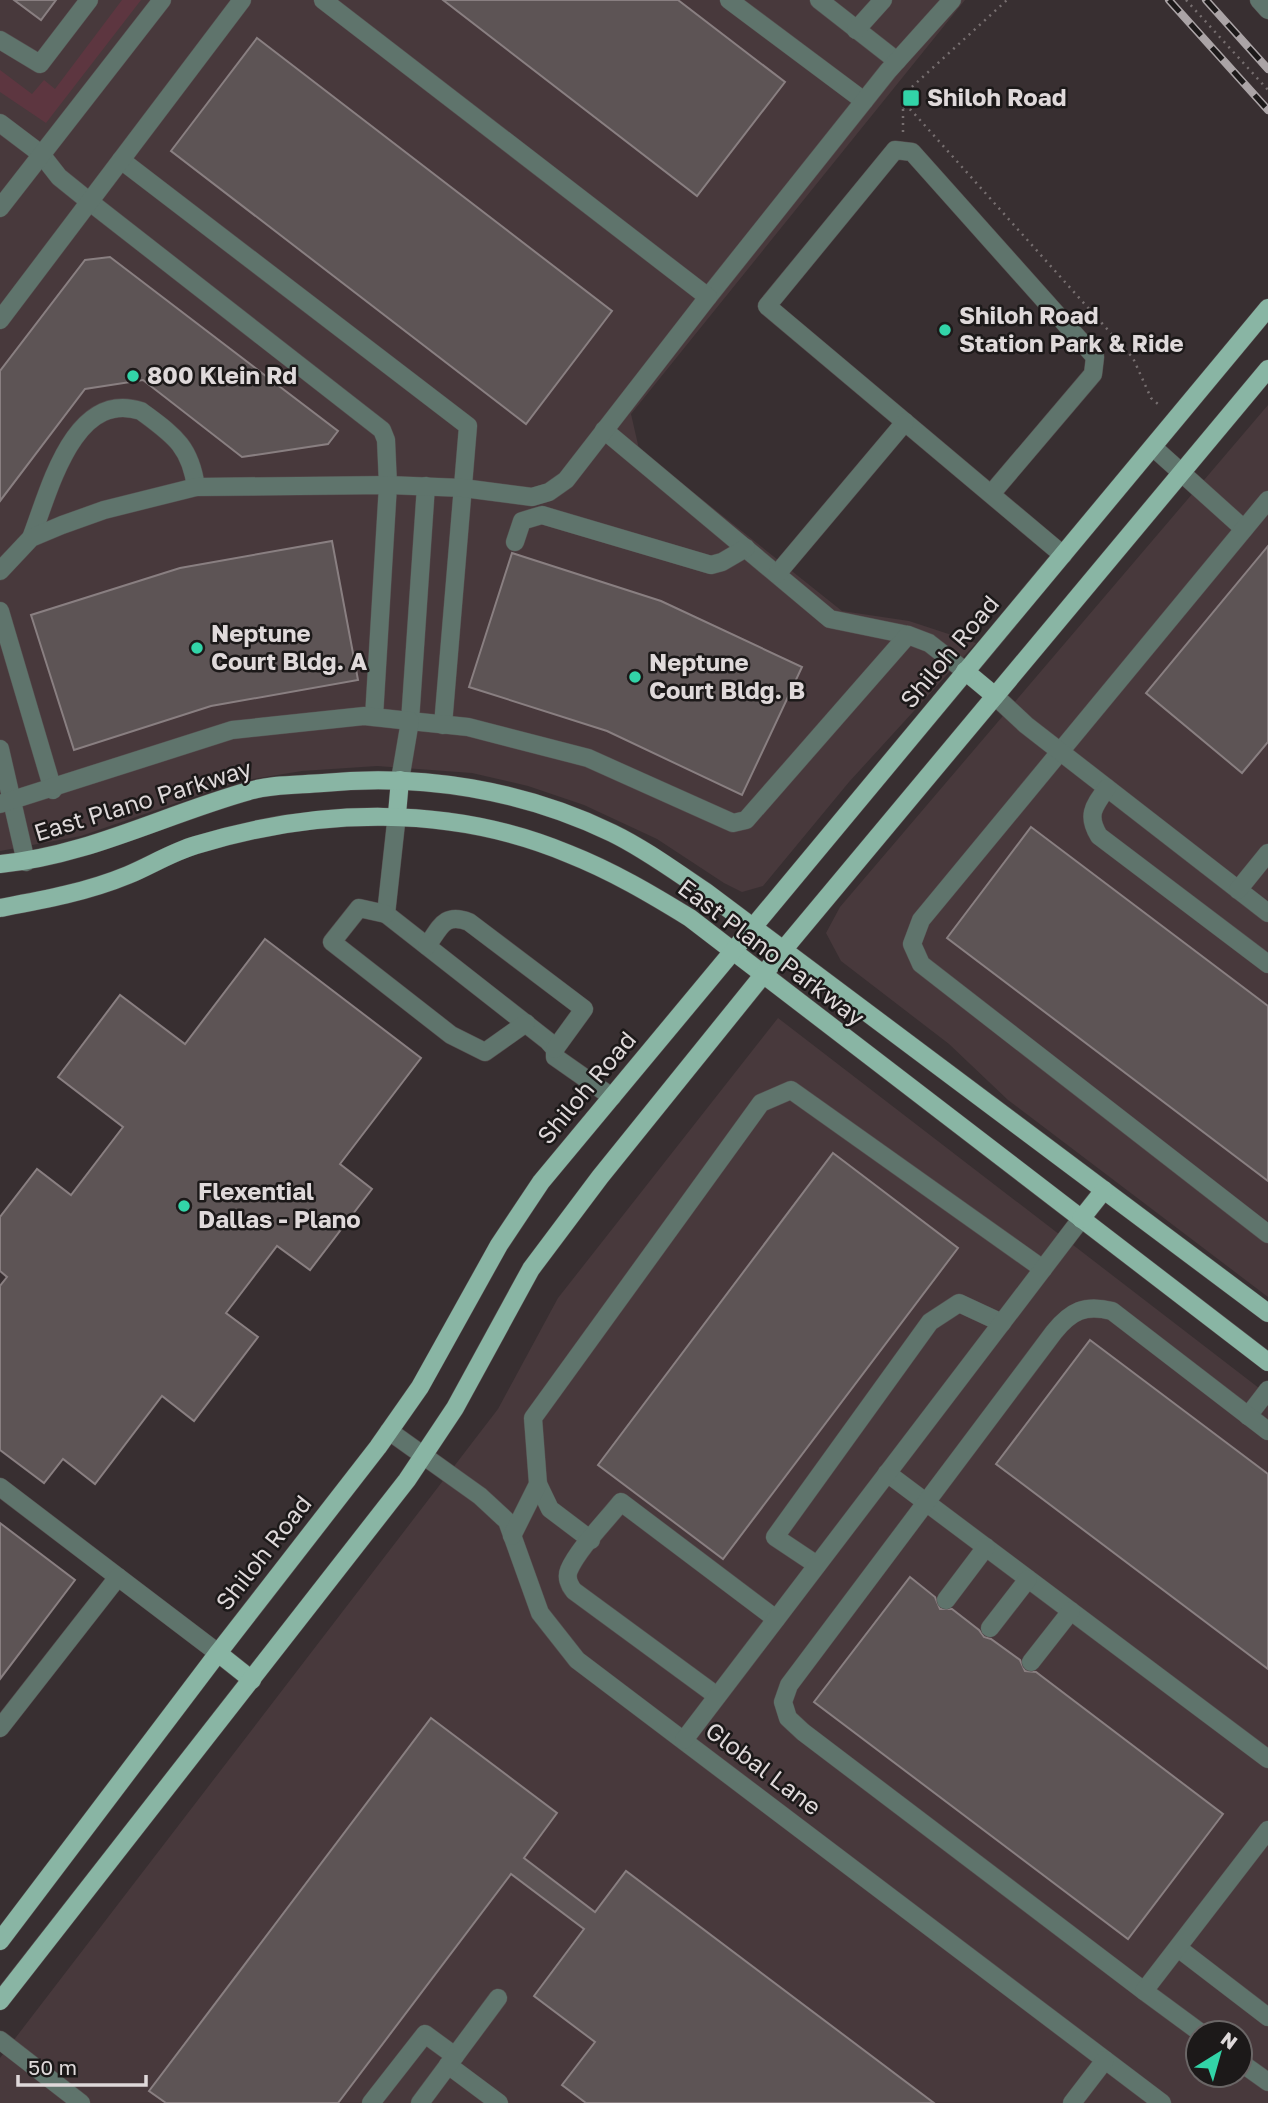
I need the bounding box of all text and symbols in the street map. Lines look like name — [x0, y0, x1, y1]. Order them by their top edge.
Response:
place label: Shiloh Road — [927, 82, 1066, 111]
marker: Shiloh Road — [901, 88, 921, 108]
place label: Shiloh Road Station Park & Ride — [959, 300, 1184, 357]
marker: Shiloh Road Station Park & Ride — [937, 322, 953, 338]
place label: 800 Klein Rd — [147, 360, 297, 389]
marker: 800 Klein Rd — [125, 368, 141, 384]
street label: Shiloh Road — [893, 589, 1004, 713]
place label: Neptune Court Bldg. A — [211, 618, 367, 675]
marker: Neptune Court Bldg. A — [189, 640, 205, 656]
place label: Neptune Court Bldg. B — [649, 647, 805, 704]
marker: Neptune Court Bldg. B — [627, 669, 643, 685]
street label: East Plano Parkway — [30, 753, 255, 846]
street label: East Plano Parkway — [673, 872, 871, 1031]
street label: Shiloh Road — [530, 1025, 641, 1149]
place label: Flexential Dallas - Plano — [198, 1176, 361, 1233]
marker: Flexential Dallas - Plano — [176, 1198, 192, 1214]
street label: Shiloh Road — [209, 1489, 317, 1615]
street label: Global Lane — [701, 1715, 827, 1821]
north arrow — [1184, 2019, 1254, 2089]
text: N — [1217, 2026, 1242, 2054]
scale bar — [18, 2044, 145, 2088]
text: 50 m — [28, 2054, 77, 2080]

